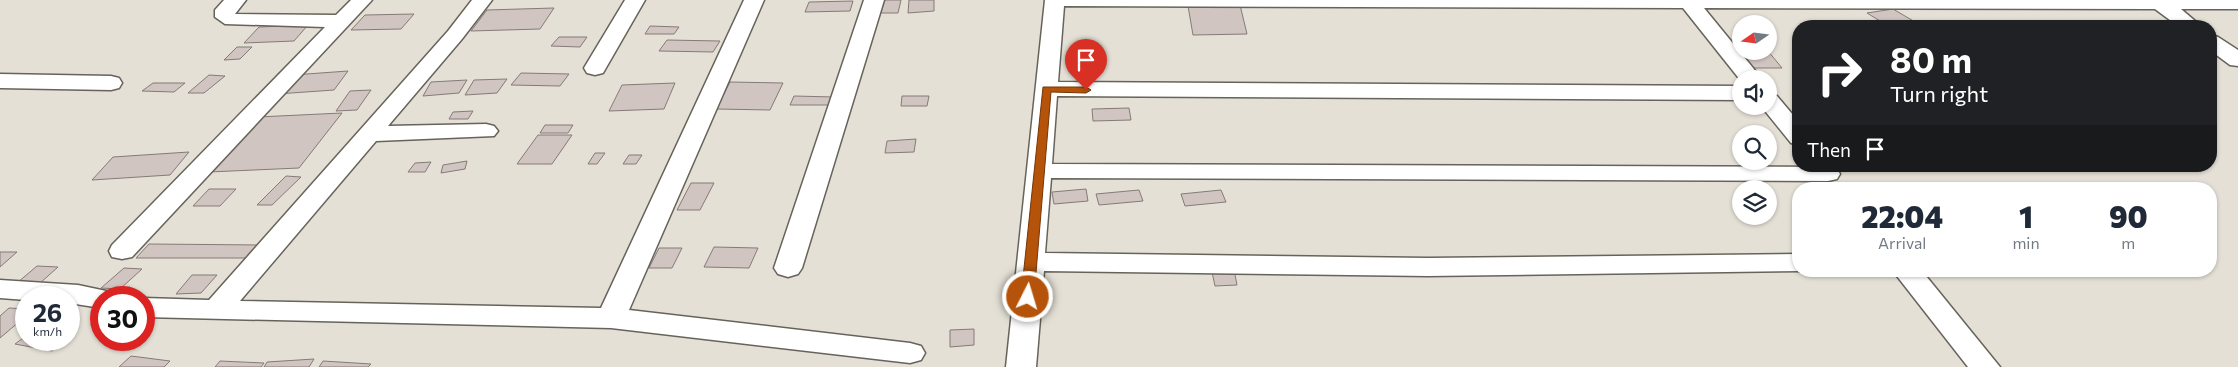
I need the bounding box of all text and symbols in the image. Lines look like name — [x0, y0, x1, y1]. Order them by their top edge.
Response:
north arrow — [1732, 15, 1778, 60]
map controls — [1732, 15, 1777, 225]
text: 80 m — [1890, 37, 1972, 80]
pin — [1065, 39, 1107, 90]
icon: right — [1807, 40, 1872, 105]
icon: arrive — [1072, 46, 1100, 74]
button: sound — [1732, 70, 1777, 115]
text: Turn right — [1890, 80, 1988, 107]
button: search — [1732, 125, 1777, 170]
icon: arrive — [1861, 135, 1889, 163]
text: Then — [1807, 138, 1851, 161]
button: layers — [1732, 180, 1777, 225]
text: 22:04 — [1861, 197, 1943, 234]
text: 1 — [2019, 197, 2033, 234]
text: 90 — [2109, 197, 2148, 234]
text: Arrival — [1878, 233, 1926, 252]
text: min — [2012, 233, 2040, 252]
text: m — [2121, 233, 2135, 252]
position arrow — [1001, 270, 1053, 322]
speed limit sign: 30 — [90, 286, 155, 351]
text: 26 — [33, 297, 62, 327]
text: km/h — [33, 324, 62, 338]

